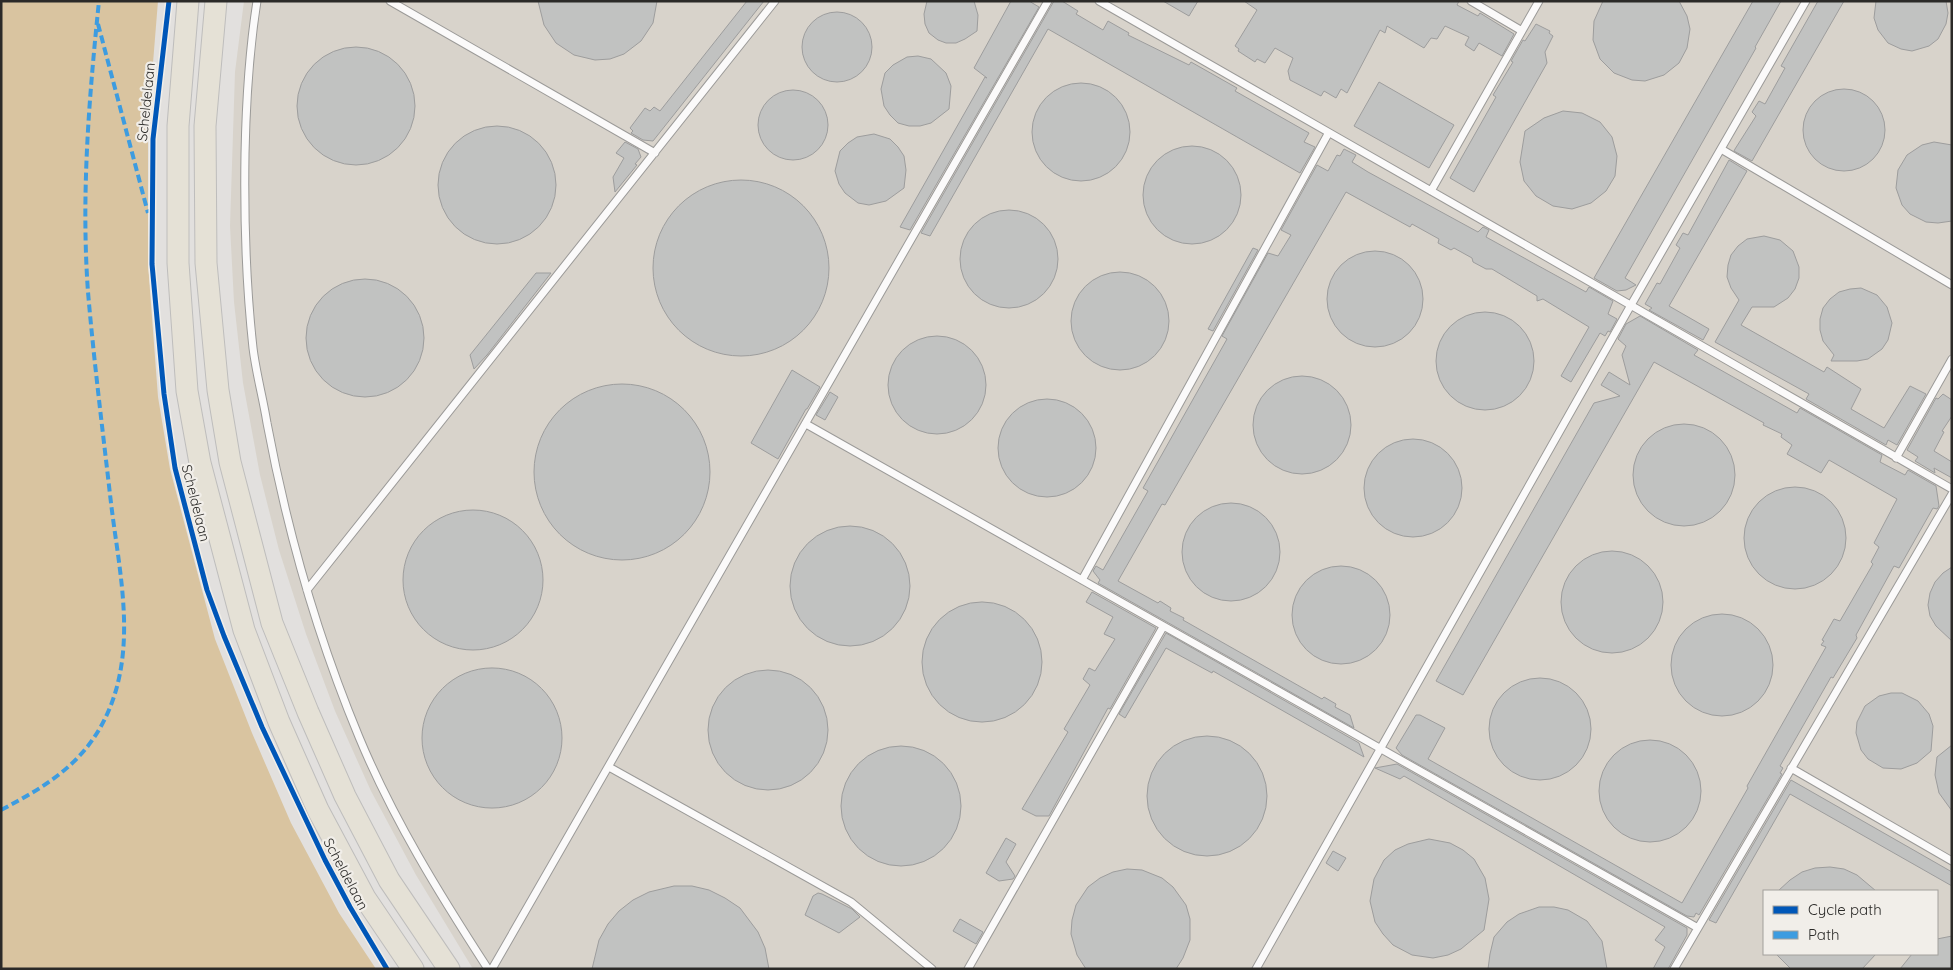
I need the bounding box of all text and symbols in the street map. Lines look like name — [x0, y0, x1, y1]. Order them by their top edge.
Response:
street label: Scheldelaan — [133, 62, 159, 142]
street label: Scheldelaan — [178, 463, 214, 543]
street label: Scheldelaan — [320, 835, 372, 913]
legend — [1763, 890, 1938, 955]
text: Cycle path — [1808, 900, 1882, 919]
text: Path — [1808, 925, 1840, 944]

